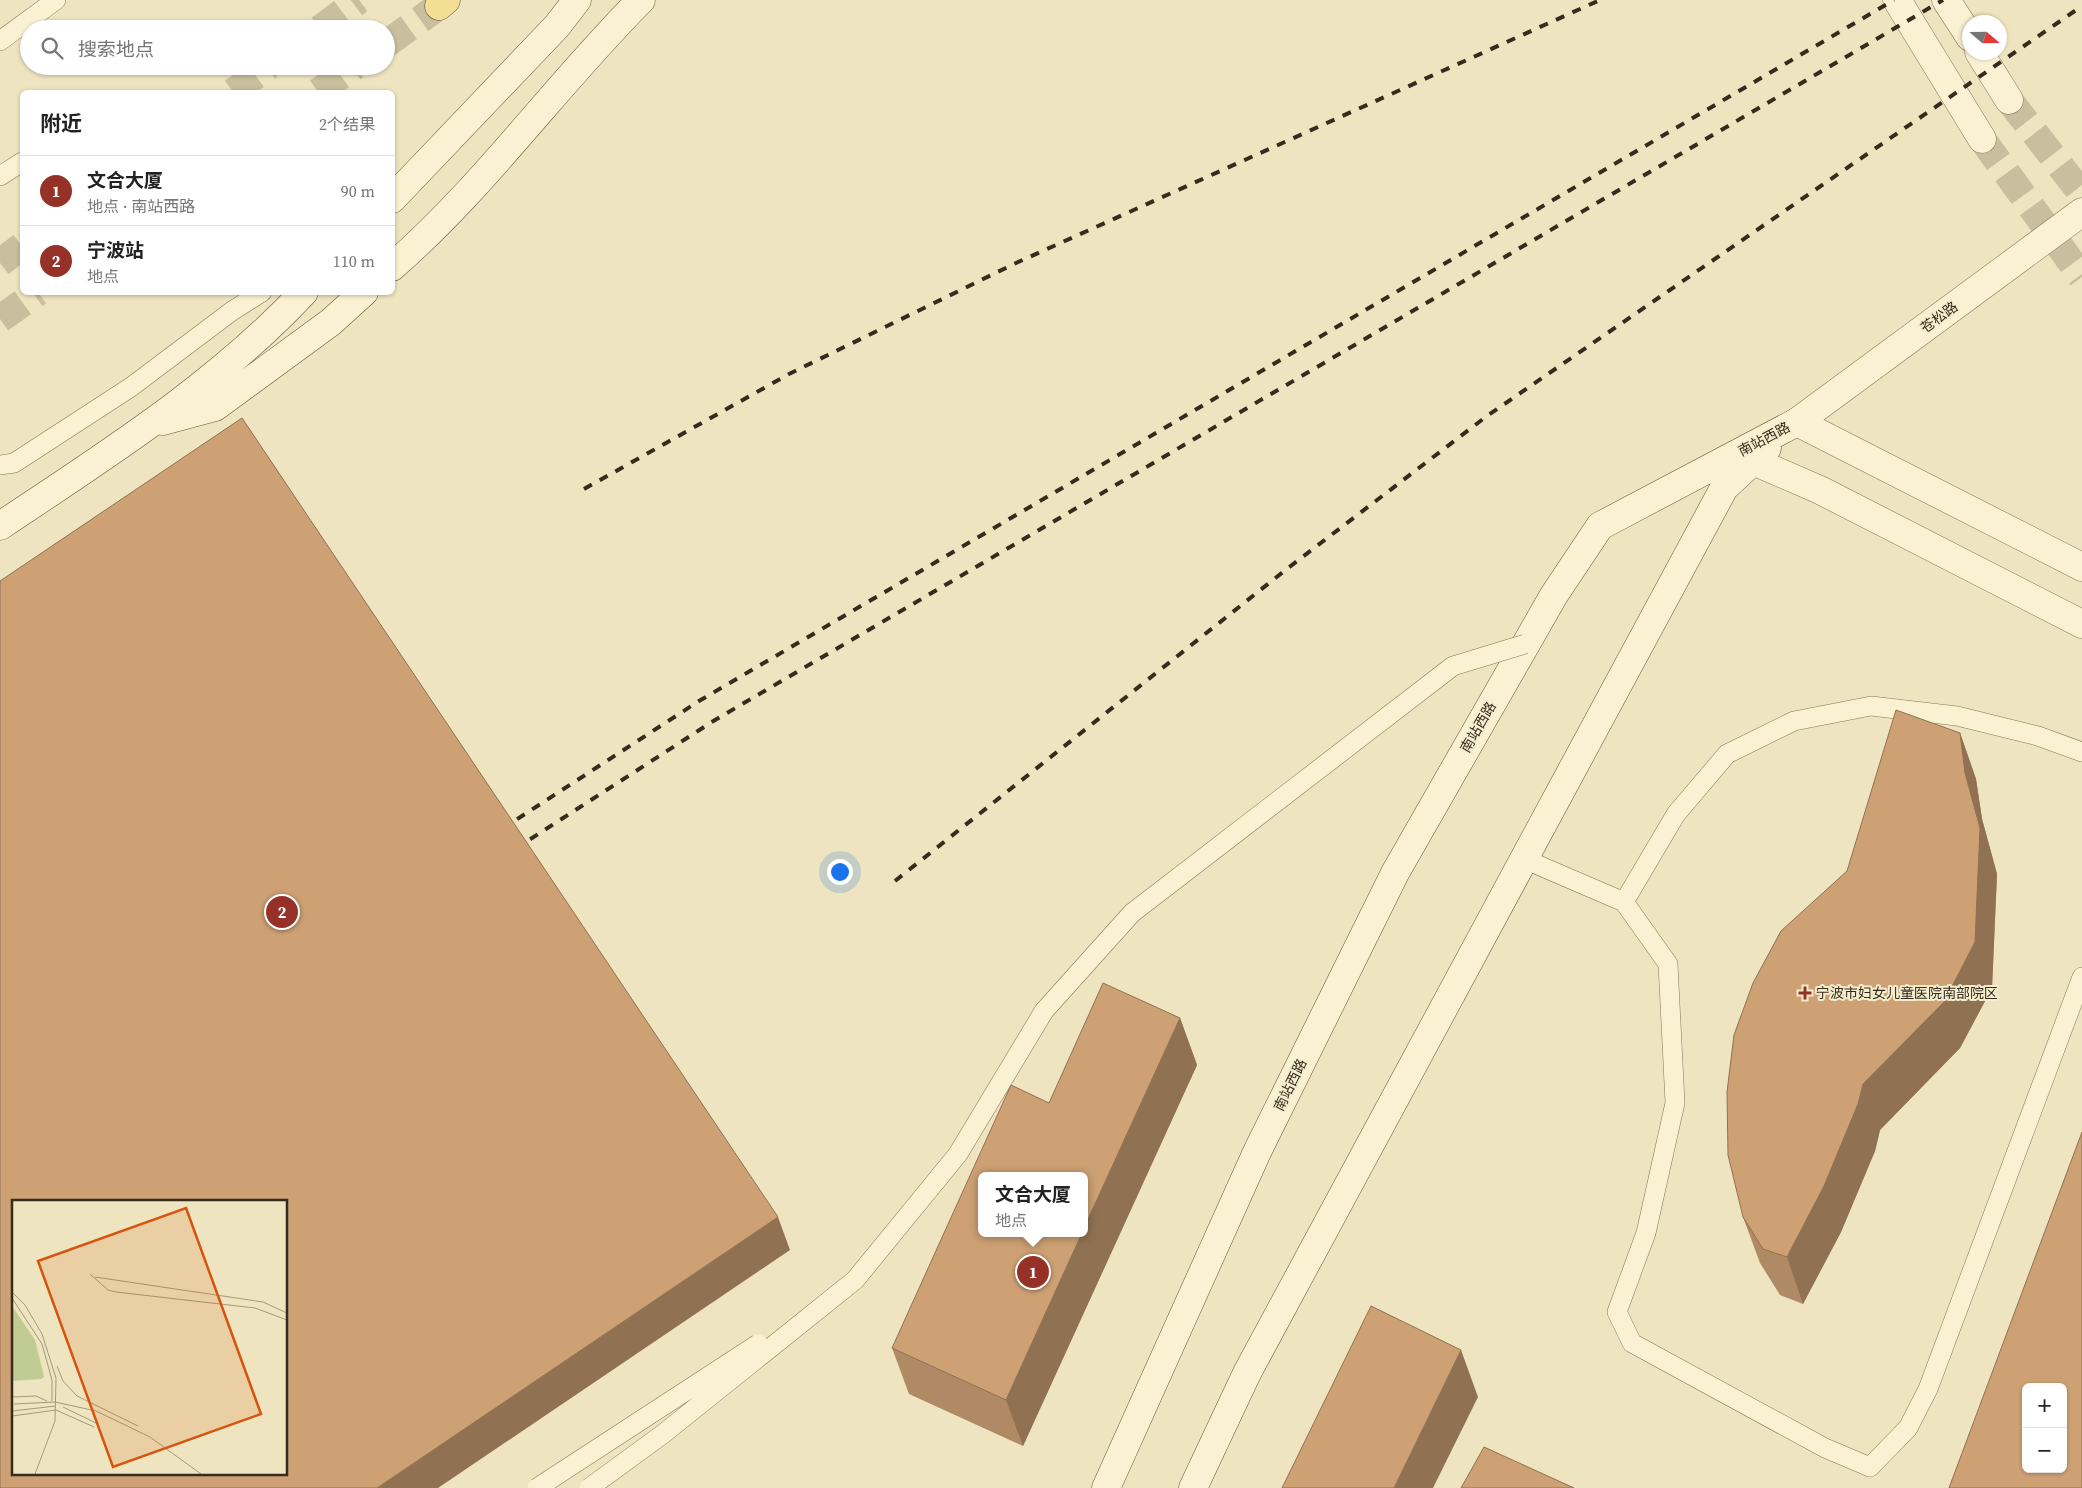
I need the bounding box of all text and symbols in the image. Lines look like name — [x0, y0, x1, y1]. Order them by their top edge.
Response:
north arrow — [1962, 15, 2007, 60]
search box — [20, 20, 395, 75]
icon: search — [38, 34, 66, 62]
text: 搜索地点 — [78, 36, 154, 62]
text: 附近 — [40, 109, 82, 138]
text: 2个结果 — [319, 113, 375, 135]
text: 文合大厦 — [87, 167, 163, 193]
text: 1 — [52, 180, 60, 202]
text: 90 m — [341, 180, 375, 202]
text: 地点 · 南站西路 — [87, 195, 195, 217]
text: 宁波站 — [87, 237, 144, 263]
text: 2 — [52, 250, 60, 272]
text: 110 m — [333, 250, 375, 272]
text: 地点 — [87, 265, 119, 287]
street label: 苍松路 — [1916, 297, 1962, 337]
street label: 南站西路 — [1735, 417, 1793, 461]
street label: 南站西路 — [1455, 698, 1501, 756]
your location — [827, 859, 853, 885]
pin: 2 — [266, 893, 298, 931]
place label: 宁波市妇女儿童医院南部院区 — [1816, 983, 1998, 1003]
marker: 宁波市妇女儿童医院南部院区 — [1798, 986, 1812, 1000]
street label: 南站西路 — [1269, 1055, 1311, 1115]
popup — [978, 1172, 1088, 1237]
text: 文合大厦 — [995, 1181, 1071, 1207]
inset map — [12, 1200, 288, 1476]
text: 地点 — [995, 1209, 1027, 1231]
pin: 1 — [1017, 1253, 1049, 1291]
map controls — [2022, 1383, 2067, 1473]
button: + — [2022, 1383, 2067, 1428]
button: − — [2022, 1428, 2067, 1473]

